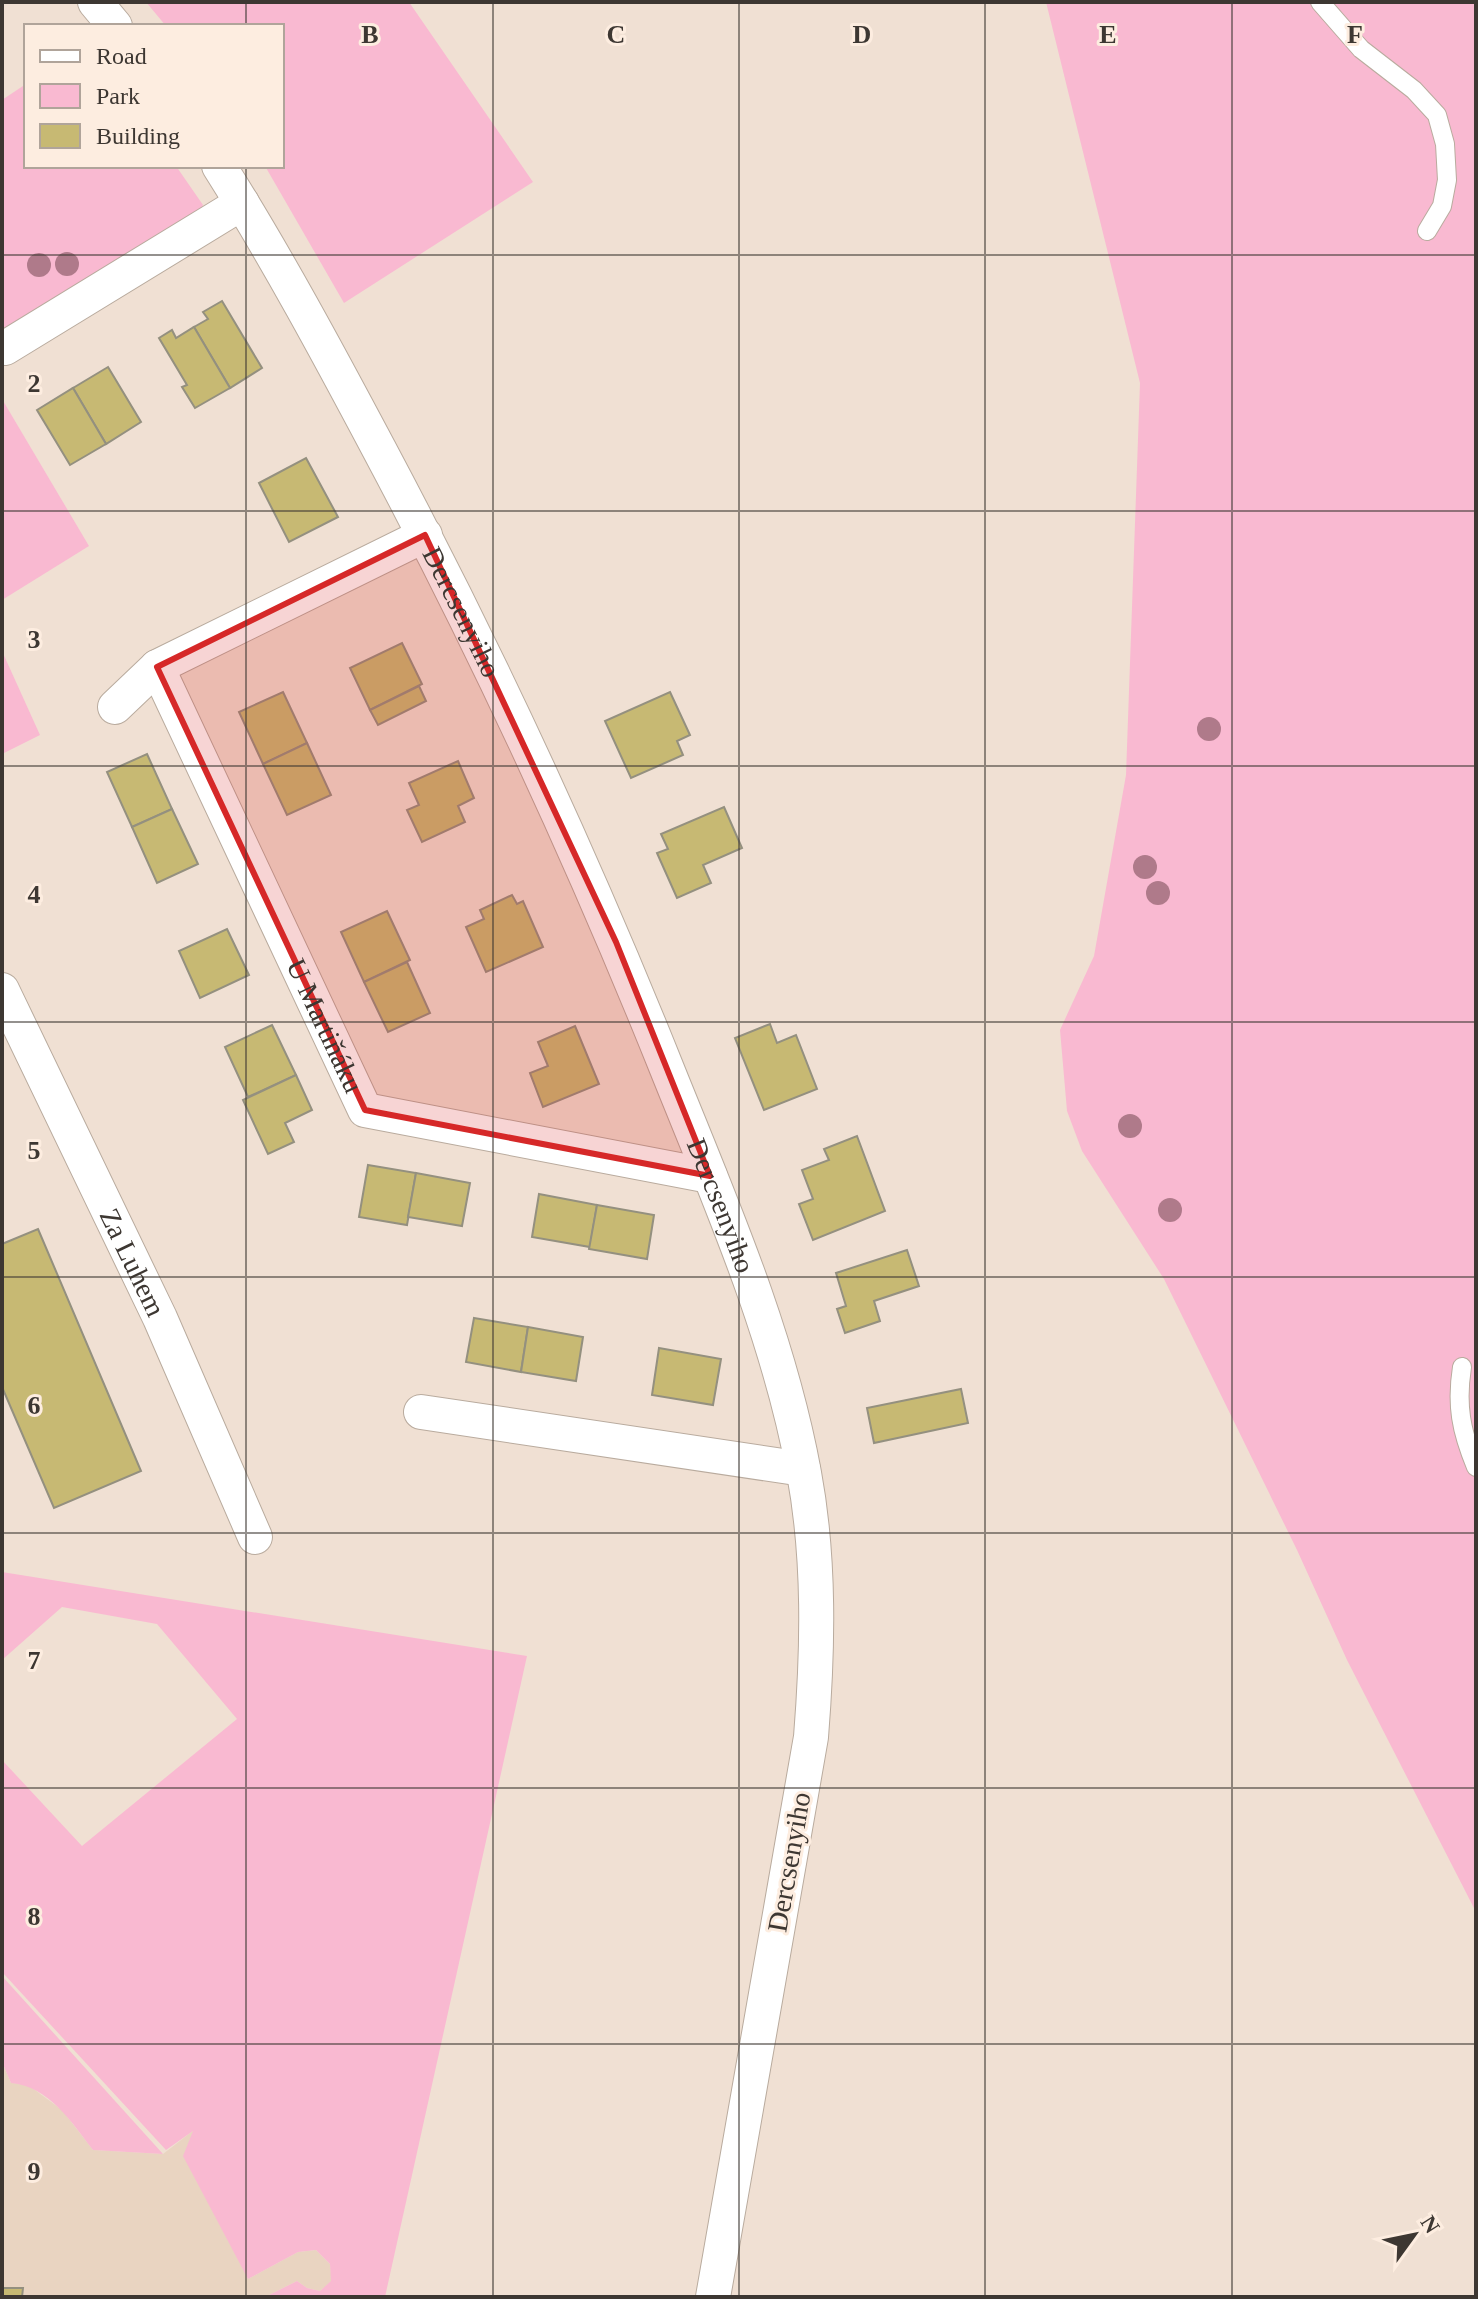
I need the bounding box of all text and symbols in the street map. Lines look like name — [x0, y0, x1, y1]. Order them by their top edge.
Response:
text: B — [361, 20, 379, 49]
text: C — [607, 20, 625, 49]
text: D — [853, 20, 871, 49]
text: E — [1099, 20, 1117, 49]
text: F — [1347, 20, 1363, 49]
legend — [24, 24, 284, 168]
text: Road — [96, 43, 147, 69]
text: Park — [96, 83, 140, 109]
text: Building — [96, 123, 180, 149]
text: 2 — [28, 369, 41, 398]
street label: Dercsenyiho — [417, 541, 508, 682]
text: 3 — [28, 625, 41, 654]
text: 4 — [28, 880, 41, 909]
street label: U Martiňáku — [281, 954, 370, 1097]
street label: Dercsenyiho — [681, 1134, 762, 1277]
text: 5 — [28, 1136, 41, 1165]
street label: Za Luhem — [94, 1203, 172, 1321]
text: 6 — [28, 1391, 41, 1420]
text: 7 — [28, 1646, 41, 1675]
street label: Dercsenyiho — [761, 1790, 817, 1934]
text: 8 — [28, 1902, 41, 1931]
text: 9 — [28, 2157, 41, 2186]
north arrow — [1374, 2195, 1454, 2275]
text: N — [1416, 2211, 1445, 2238]

